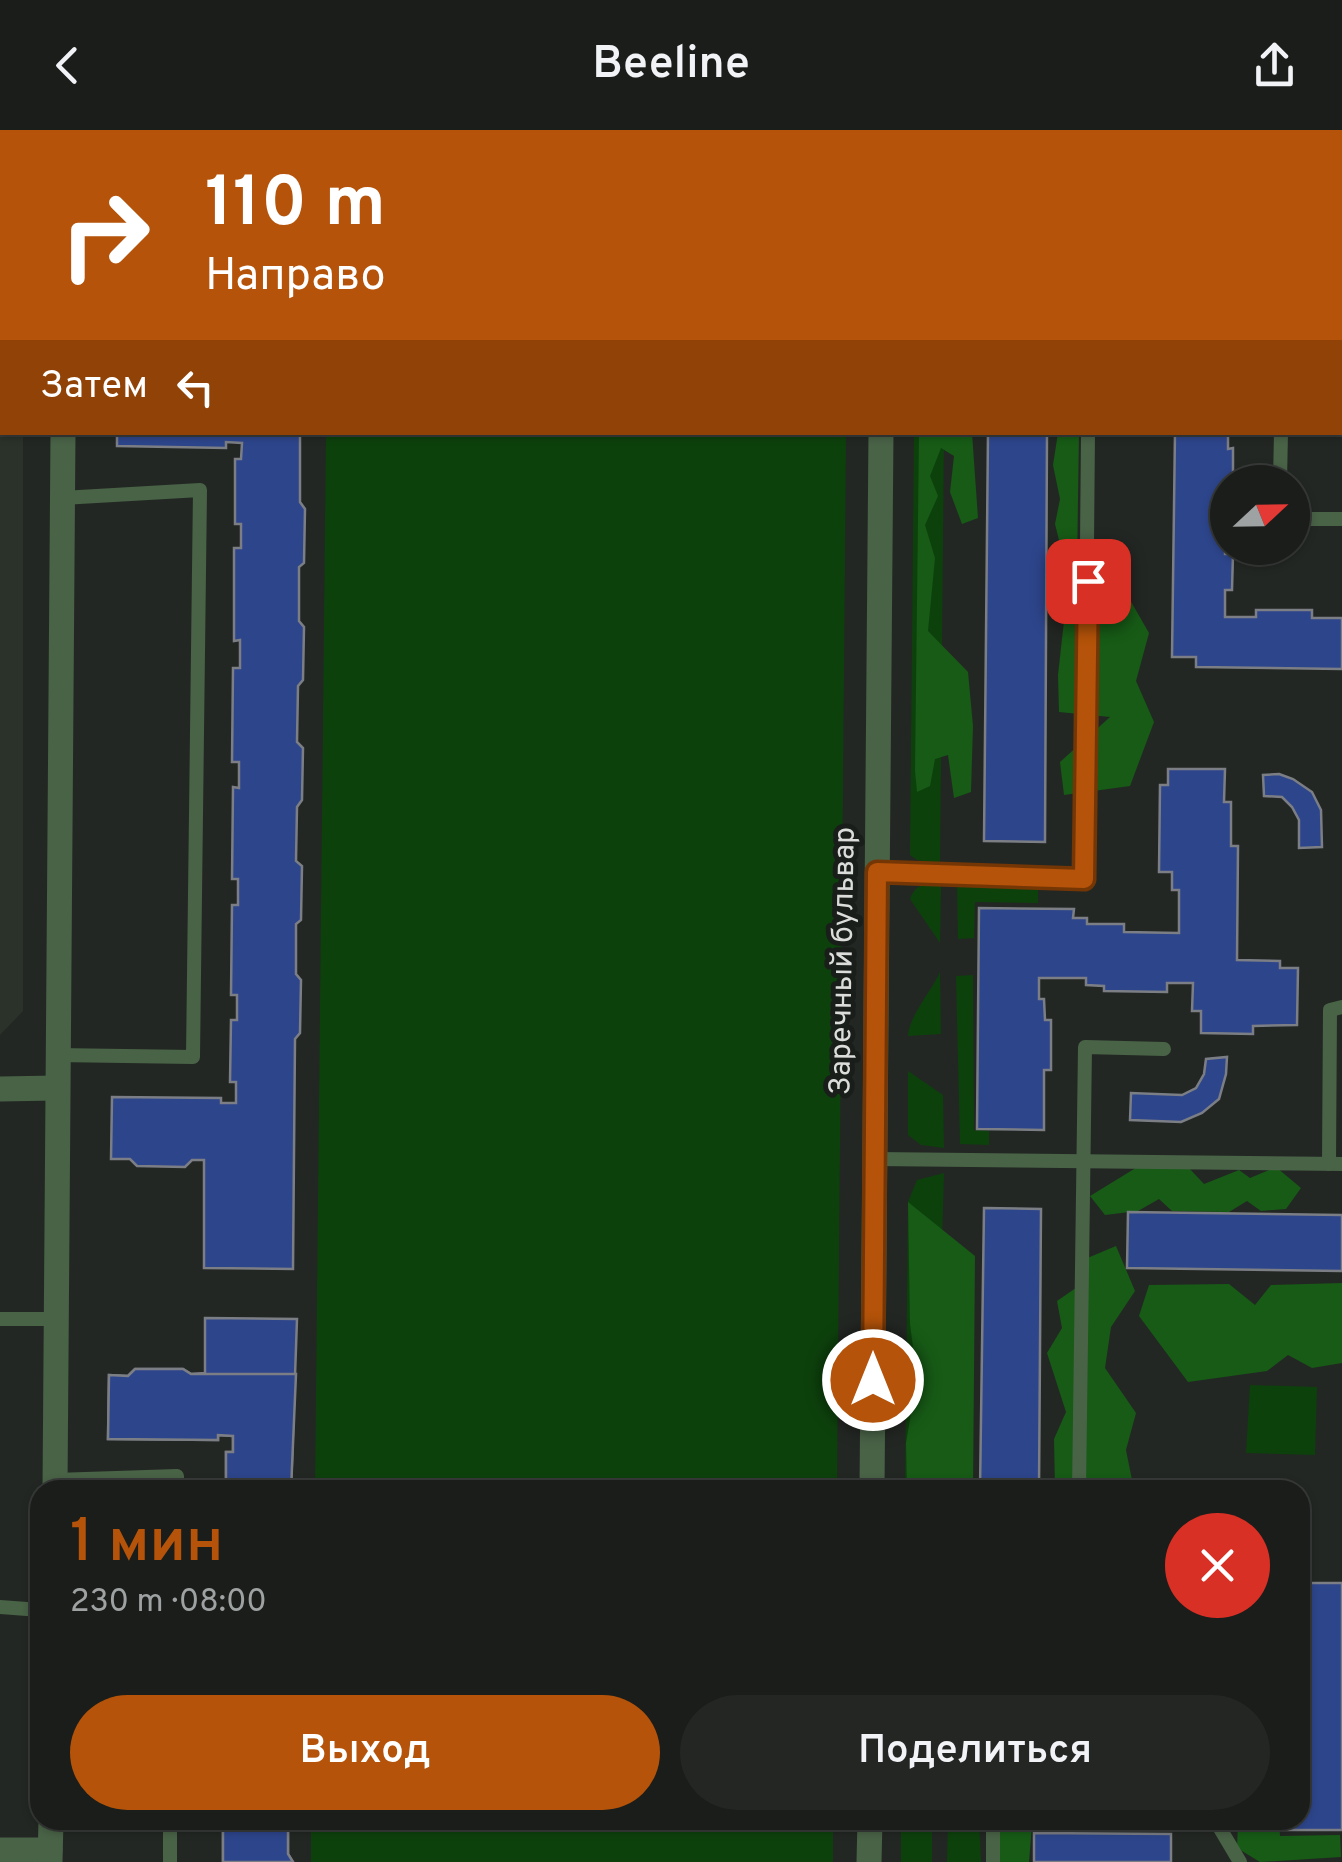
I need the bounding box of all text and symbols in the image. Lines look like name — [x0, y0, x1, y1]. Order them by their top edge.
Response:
text: Beeline — [592, 37, 750, 94]
icon: back — [40, 38, 95, 93]
icon: share — [1247, 38, 1302, 93]
text: 110 m — [205, 162, 386, 251]
icon: right — [40, 170, 170, 300]
text: Направо — [205, 249, 386, 306]
icon: left — [168, 360, 223, 415]
text: Затем — [40, 363, 148, 412]
north arrow — [1210, 465, 1310, 565]
map controls — [1210, 465, 1310, 565]
pin — [1046, 539, 1131, 624]
icon: arrive — [1061, 554, 1116, 609]
street label: Заречный бульвар — [823, 827, 865, 1095]
position arrow — [821, 1328, 925, 1432]
text: 1 мин — [70, 1507, 223, 1583]
button: close — [1165, 1513, 1270, 1618]
text: 230 m · 08:00 — [70, 1583, 267, 1623]
button: Выход — [70, 1695, 660, 1810]
button: Поделиться — [680, 1695, 1270, 1810]

